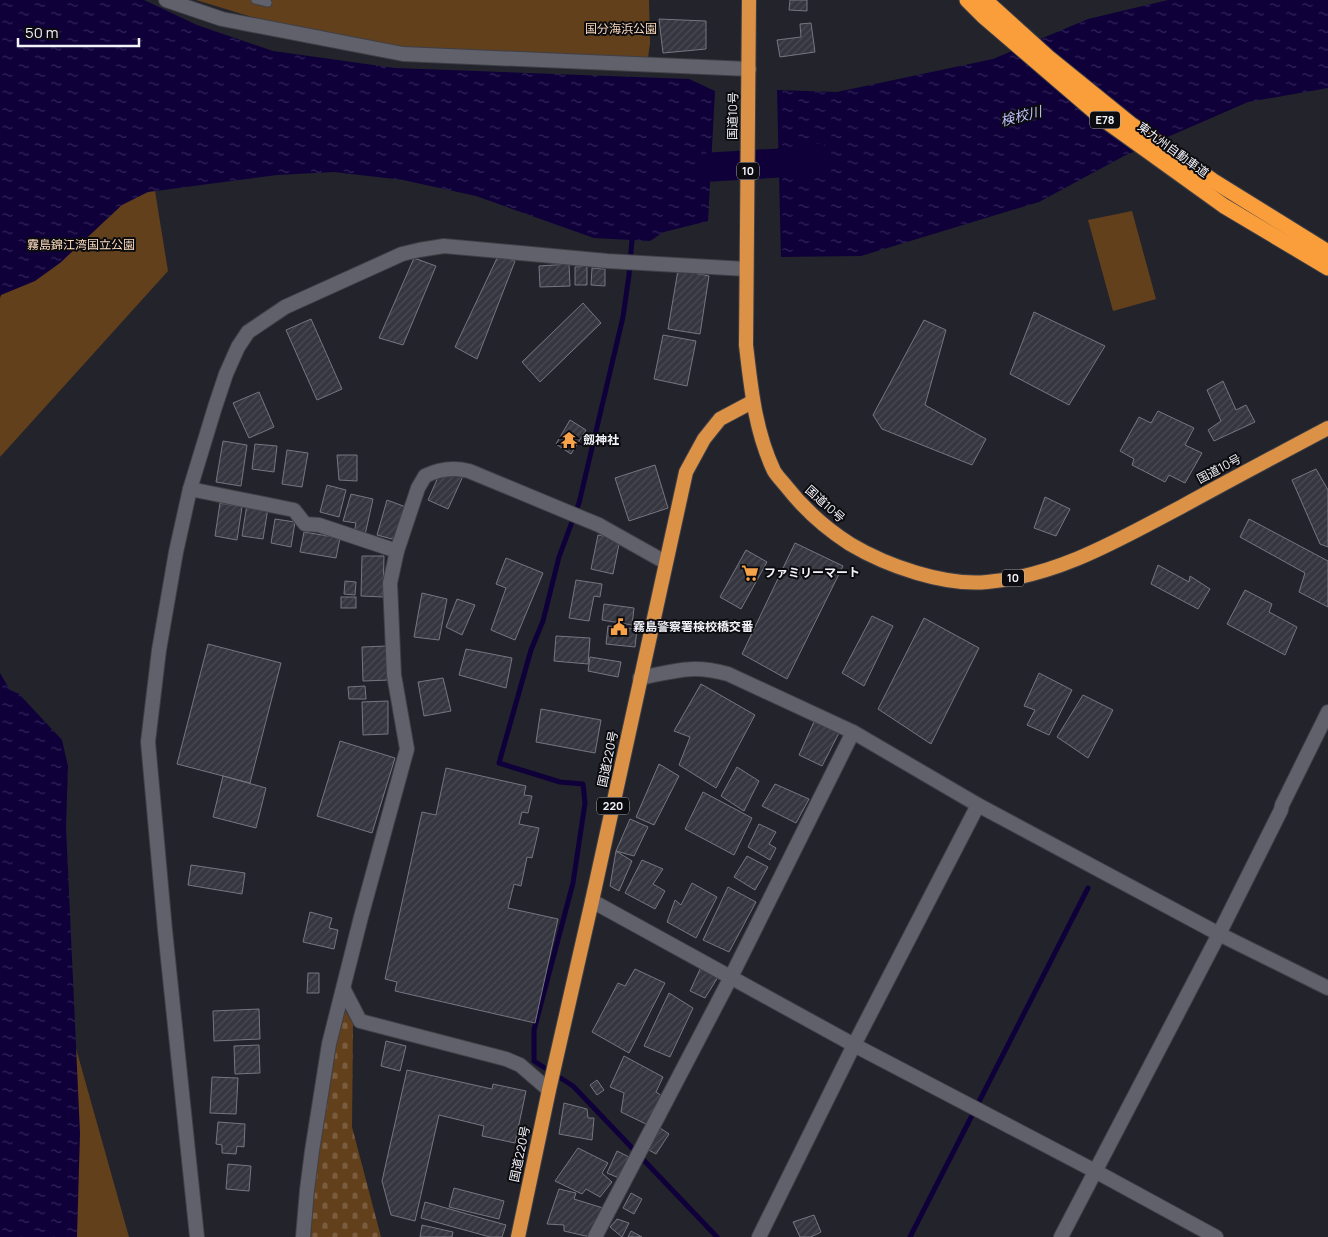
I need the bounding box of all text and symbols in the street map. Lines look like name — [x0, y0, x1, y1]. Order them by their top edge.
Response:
scale bar — [18, 15, 139, 47]
park label: 国分海浜公園 — [585, 20, 657, 37]
text: 50 m — [25, 22, 59, 43]
street label: 国道10号 — [724, 92, 741, 140]
water label: 検校川 — [998, 101, 1045, 130]
road number: E78 — [1090, 112, 1120, 128]
street label: 東九州自動車道 — [1134, 118, 1212, 181]
road number: 10 — [737, 162, 759, 180]
park label: 霧島錦江湾国立公園 — [27, 236, 135, 253]
temple icon: 劔神社 — [559, 430, 579, 450]
place label: 劔神社 — [583, 431, 619, 448]
street label: 国道10号 — [1194, 450, 1244, 487]
street label: 国道10号 — [802, 481, 849, 526]
supermarket icon: ファミリーマート — [740, 563, 760, 583]
place label: ファミリーマート — [764, 564, 860, 581]
road number: 10 — [1002, 570, 1024, 586]
public building icon: 霧島警察署検校橋交番 — [609, 617, 629, 637]
place label: 霧島警察署検校橋交番 — [633, 618, 754, 635]
street label: 国道220号 — [593, 729, 622, 789]
road number: 220 — [597, 798, 629, 814]
street label: 国道220号 — [505, 1124, 534, 1184]

